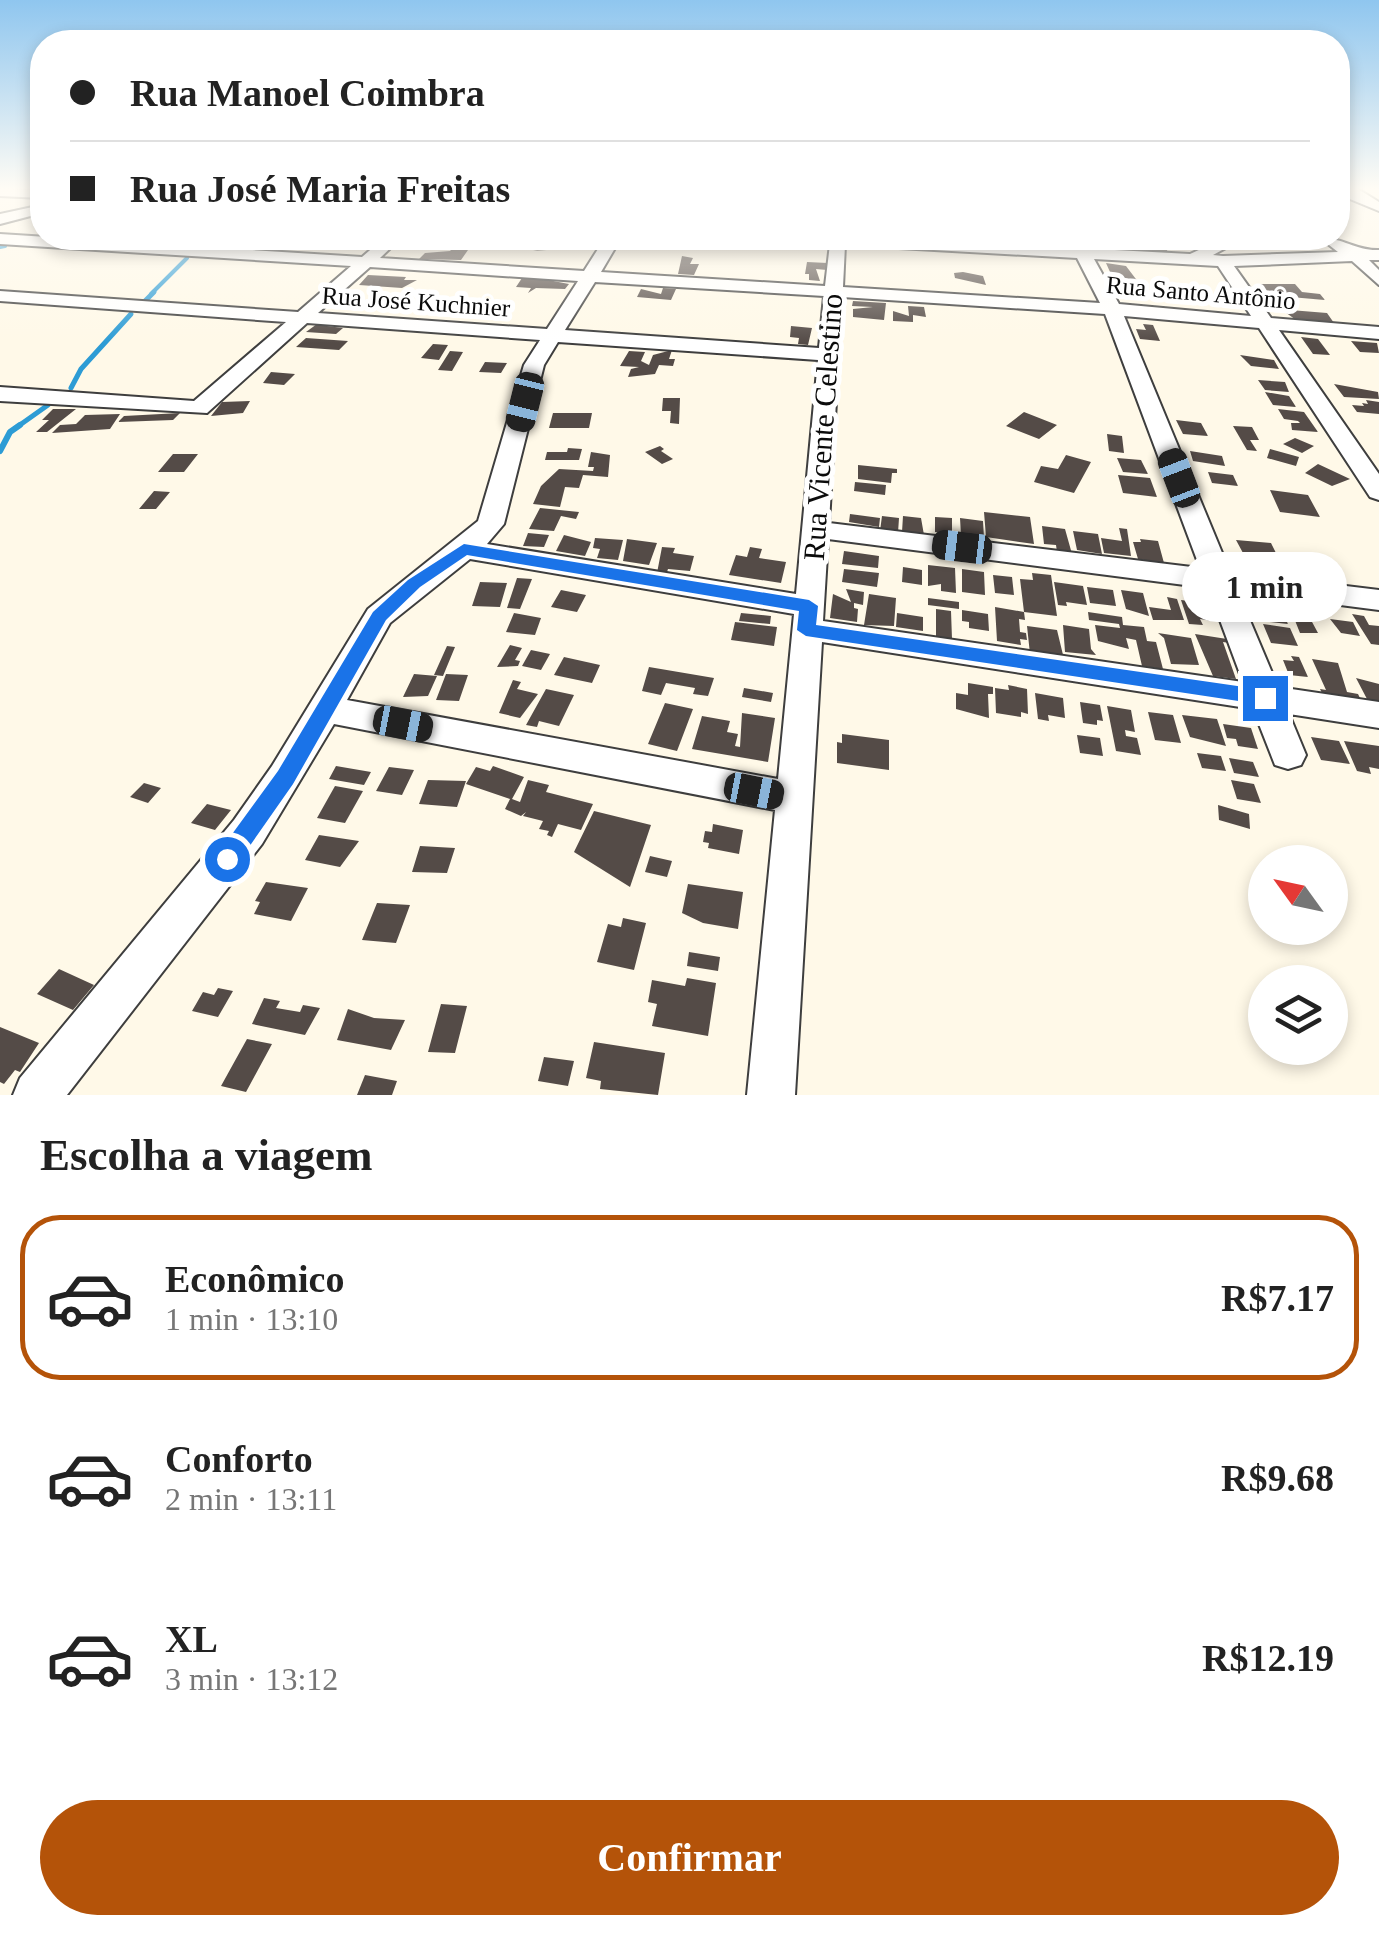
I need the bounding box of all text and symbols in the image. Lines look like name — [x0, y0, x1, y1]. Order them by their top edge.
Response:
text: Rua Manoel Coimbra — [130, 72, 485, 114]
text: Rua José Maria Freitas — [130, 168, 510, 210]
street label: Rua Santo Antônio — [1105, 271, 1297, 314]
street label: Rua José Kuchnier — [321, 281, 512, 322]
street label: Rua Vicente Celestino — [797, 292, 848, 562]
car — [503, 369, 547, 435]
car — [1154, 445, 1204, 511]
car — [930, 528, 994, 566]
callout: 1 min — [1182, 553, 1348, 623]
text: 1 min — [1226, 569, 1303, 605]
route end — [1243, 676, 1288, 721]
car — [371, 704, 435, 744]
car — [722, 771, 786, 811]
route start — [205, 837, 250, 882]
north arrow — [1248, 845, 1348, 945]
map controls — [1248, 845, 1348, 1065]
button: layers — [1248, 965, 1348, 1065]
text: Escolha a viagem — [40, 1130, 373, 1180]
icon: car — [45, 1253, 135, 1343]
text: Econômico — [165, 1258, 344, 1300]
text: R$7.17 — [1221, 1277, 1334, 1319]
text: 1 min · 13:10 — [165, 1301, 338, 1337]
icon: car — [45, 1433, 135, 1523]
text: Conforto — [165, 1438, 313, 1480]
text: R$9.68 — [1221, 1457, 1334, 1499]
text: 2 min · 13:11 — [165, 1481, 337, 1517]
icon: car — [45, 1613, 135, 1703]
text: XL — [165, 1618, 218, 1660]
text: R$12.19 — [1202, 1637, 1334, 1679]
text: 3 min · 13:12 — [165, 1661, 338, 1697]
button: Confirmar — [40, 1800, 1339, 1915]

